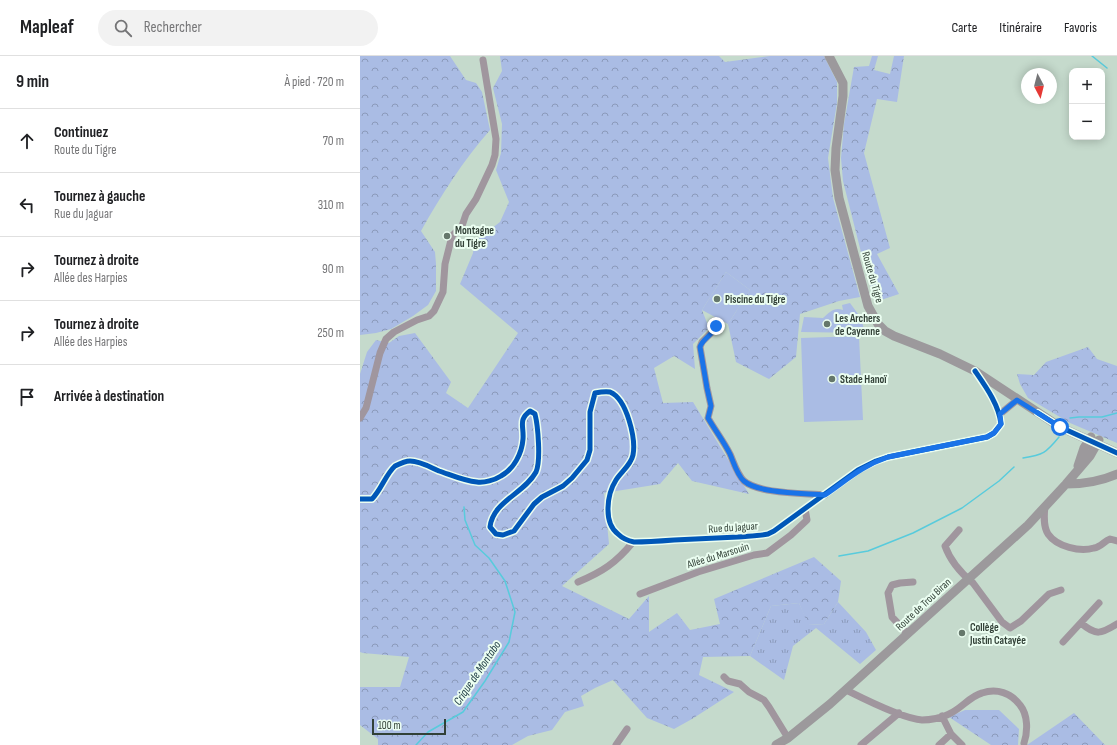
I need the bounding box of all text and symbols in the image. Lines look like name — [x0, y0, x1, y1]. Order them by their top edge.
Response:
search box — [98, 10, 378, 46]
text: Mapleaf — [20, 16, 74, 39]
icon: search — [112, 17, 134, 39]
text: Rechercher — [144, 18, 202, 37]
text: Carte — [951, 19, 977, 36]
text: Itinéraire — [999, 19, 1042, 36]
text: Favoris — [1064, 19, 1097, 36]
north arrow — [1021, 68, 1057, 104]
map controls — [1069, 68, 1105, 140]
button: + — [1069, 68, 1105, 104]
text: 9 min — [16, 72, 49, 92]
text: À pied · 720 m — [284, 74, 344, 90]
button: − — [1069, 104, 1105, 140]
text: Continuez — [54, 123, 108, 142]
icon: ahead — [16, 130, 38, 152]
text: 70 m — [323, 133, 344, 149]
text: Route du Tigre — [54, 142, 116, 158]
text: Tournez à gauche — [54, 187, 145, 206]
icon: left — [16, 194, 38, 216]
text: 310 m — [318, 197, 344, 213]
text: Rue du Jaguar — [54, 206, 113, 222]
place label: Montagne du Tigre — [455, 224, 494, 250]
marker: Montagne du Tigre — [442, 231, 452, 241]
street label: Route du Tigre — [859, 250, 886, 304]
text: Tournez à droite — [54, 251, 139, 270]
icon: right — [16, 258, 38, 280]
text: 90 m — [322, 261, 344, 277]
text: Allée des Harpies — [54, 270, 128, 286]
place label: Piscine du Tigre — [725, 293, 786, 306]
marker: Piscine du Tigre — [712, 294, 722, 304]
place label: Les Archers de Cayenne — [835, 312, 880, 338]
text: Tournez à droite — [54, 315, 139, 334]
route end — [707, 317, 725, 335]
marker: Les Archers de Cayenne — [822, 319, 832, 329]
icon: right — [16, 322, 38, 344]
text: 250 m — [317, 325, 344, 341]
text: Allée des Harpies — [54, 334, 128, 350]
place label: Stade Hanoï — [840, 373, 887, 386]
marker: Stade Hanoï — [827, 374, 837, 384]
icon: arrive — [16, 386, 38, 408]
text: Arrivée à destination — [54, 387, 164, 406]
route start — [1051, 418, 1069, 436]
street label: Rue du Jaguar — [708, 519, 758, 536]
street label: Allée du Marsouin — [685, 540, 751, 571]
street label: Route de Trou Biran — [893, 575, 954, 633]
place label: Collège Justin Catayée — [969, 621, 1026, 647]
marker: Collège Justin Catayée — [957, 628, 967, 638]
water label: Crique de Montabo — [450, 638, 504, 708]
scale bar — [372, 717, 446, 736]
text: 100 m — [378, 719, 400, 732]

